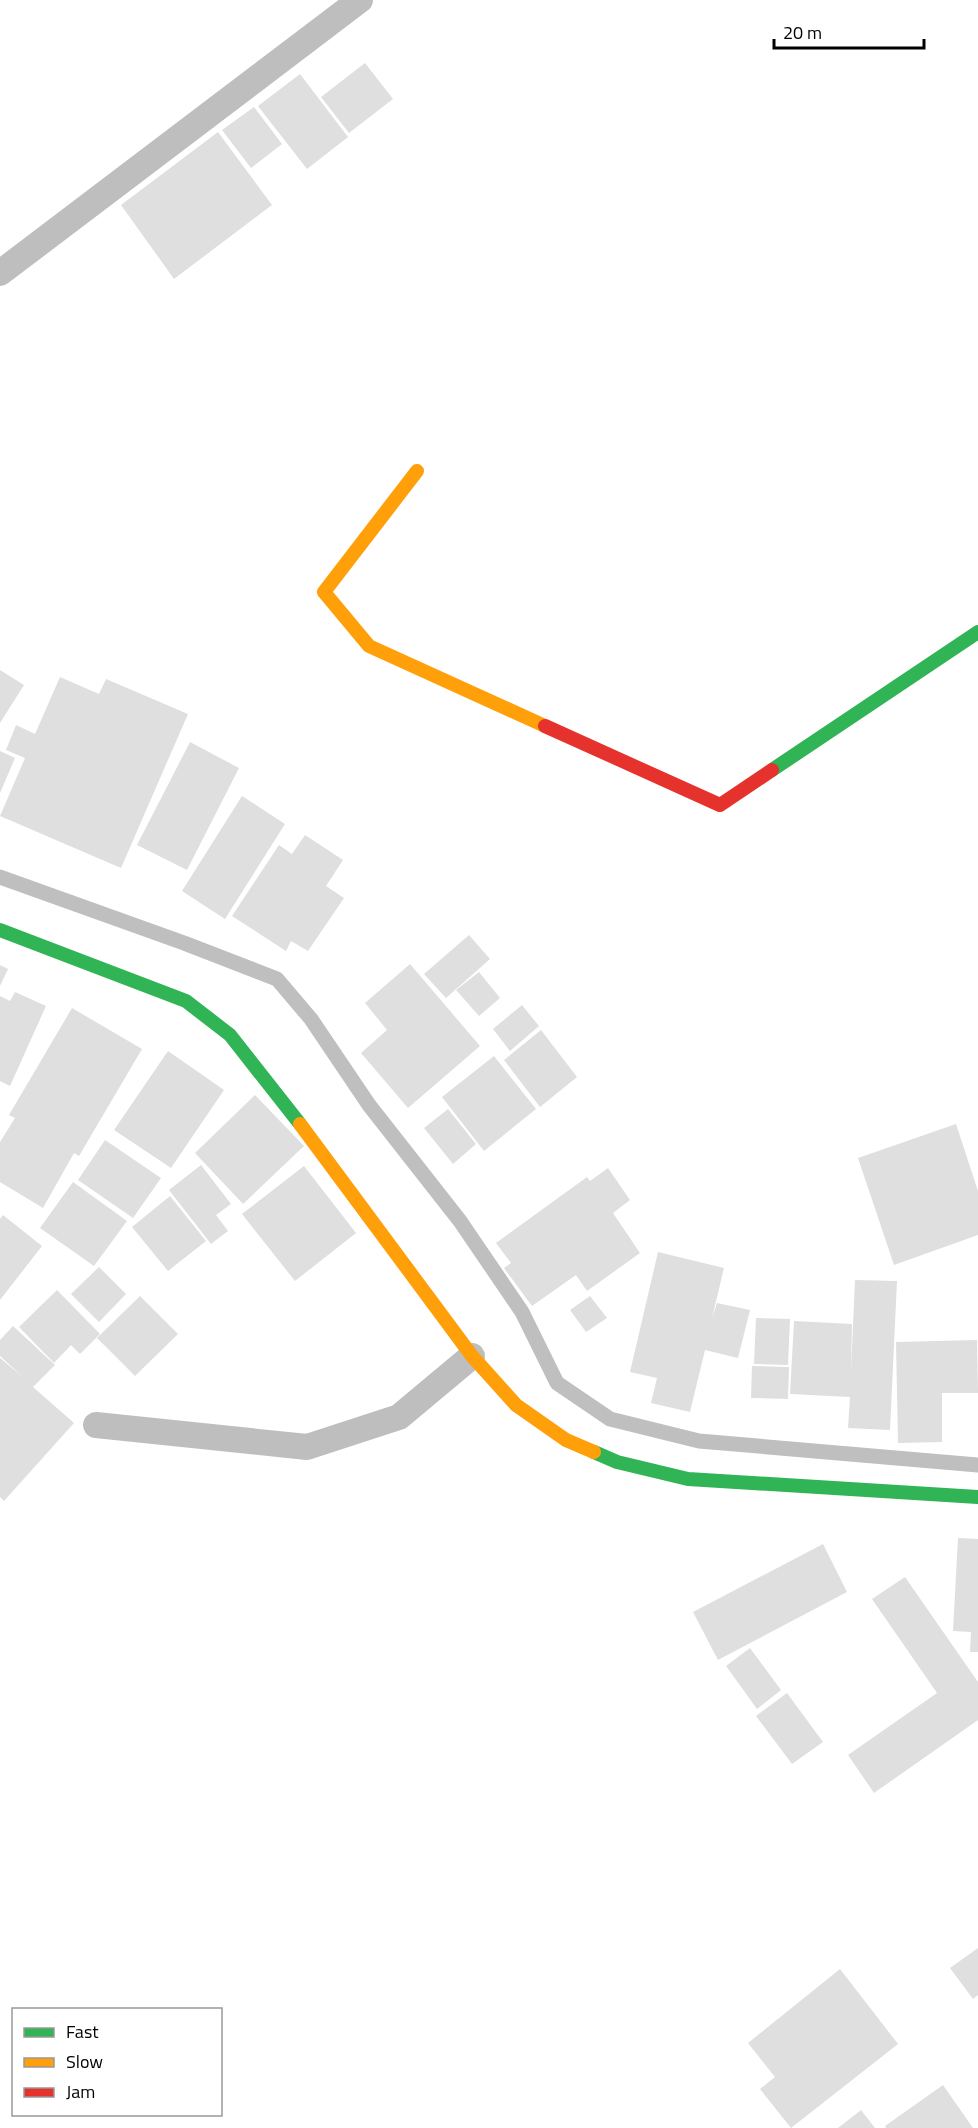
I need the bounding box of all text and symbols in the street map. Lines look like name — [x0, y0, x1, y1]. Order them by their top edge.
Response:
scale bar — [774, 12, 924, 50]
text: 20 m — [783, 19, 822, 46]
legend — [12, 2008, 222, 2116]
text: Fast — [66, 2018, 99, 2045]
text: Slow — [66, 2048, 103, 2075]
text: Jam — [66, 2078, 95, 2105]

